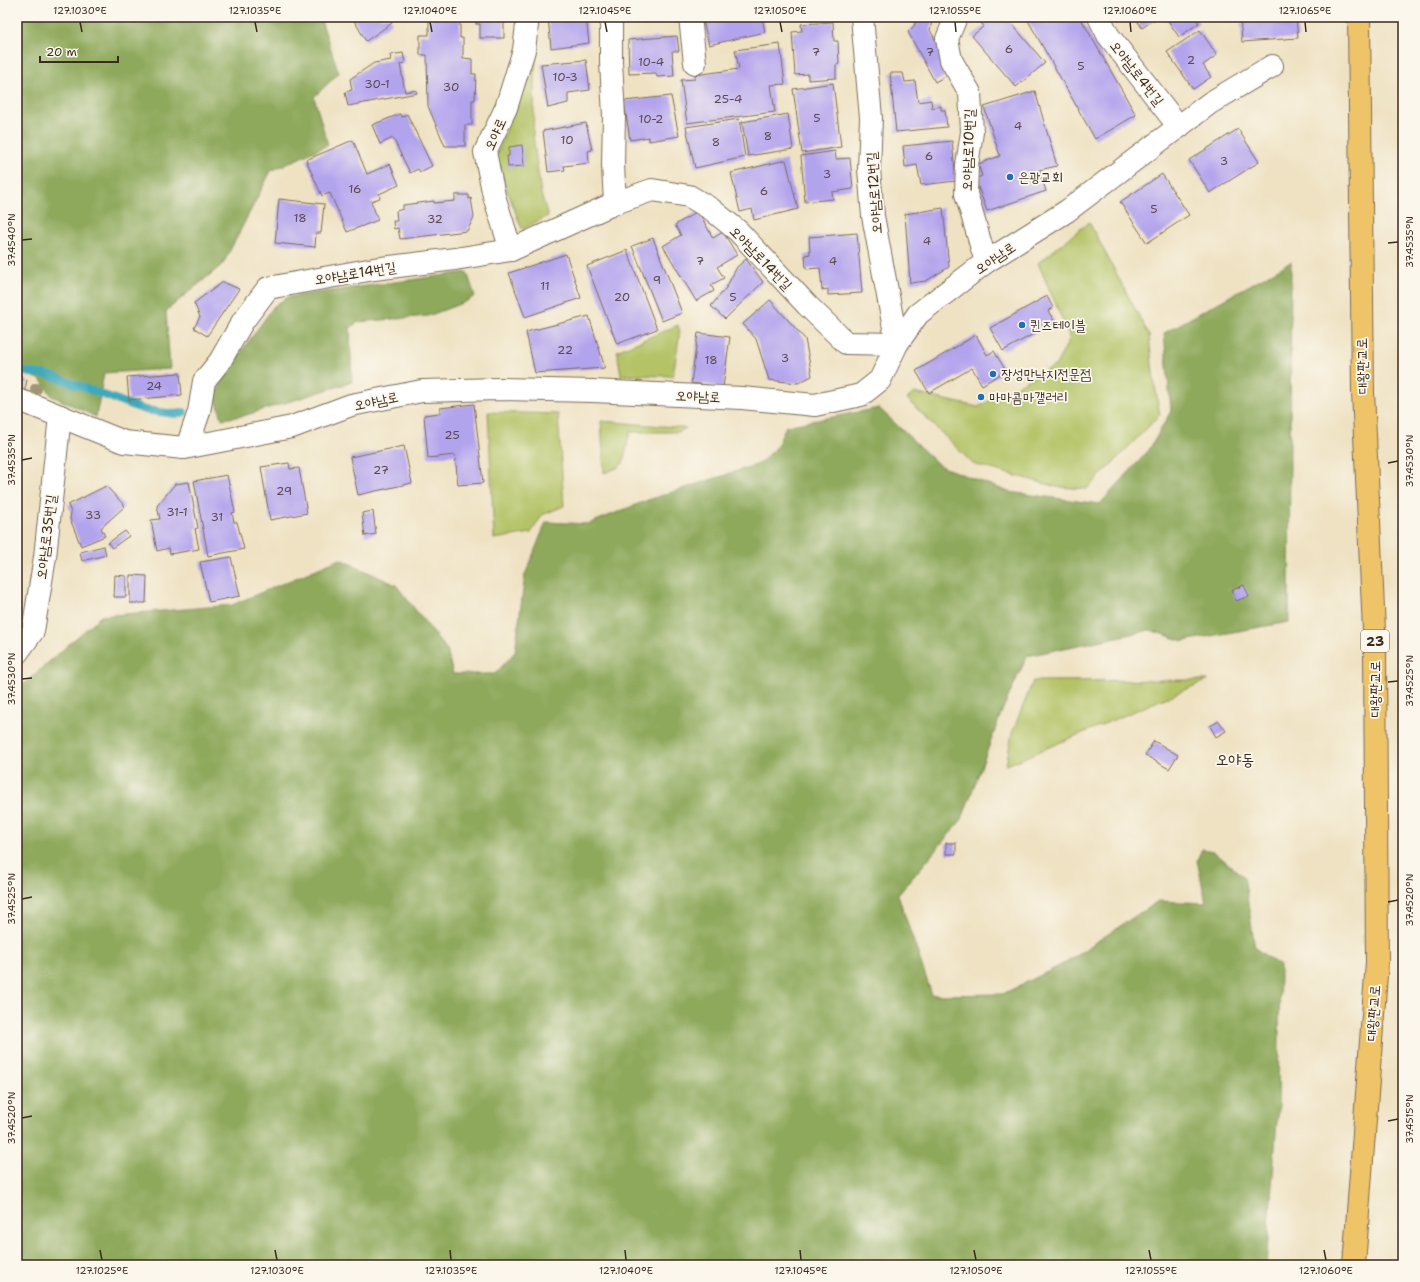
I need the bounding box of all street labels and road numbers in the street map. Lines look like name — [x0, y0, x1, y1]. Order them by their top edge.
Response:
street label: 오야남로4번길 — [1106, 37, 1168, 110]
street label: 오야남로10번길 — [958, 108, 978, 192]
street label: 오야로 — [480, 115, 510, 153]
street label: 오야남로12번길 — [862, 150, 886, 235]
street label: 오야남로14번길 — [726, 222, 797, 294]
street label: 오야남로 — [971, 238, 1019, 278]
street label: 오야남로14번길 — [313, 258, 398, 288]
street label: 대왕판교로 — [1353, 338, 1371, 394]
street label: 오야남로 — [675, 386, 721, 406]
street label: 오야남로 — [352, 388, 400, 414]
street label: 오야남로35번길 — [32, 493, 60, 581]
road number: 23 — [1361, 630, 1389, 652]
street label: 대왕판교로 — [1366, 661, 1384, 717]
street label: 대왕판교로 — [1362, 984, 1384, 1042]

